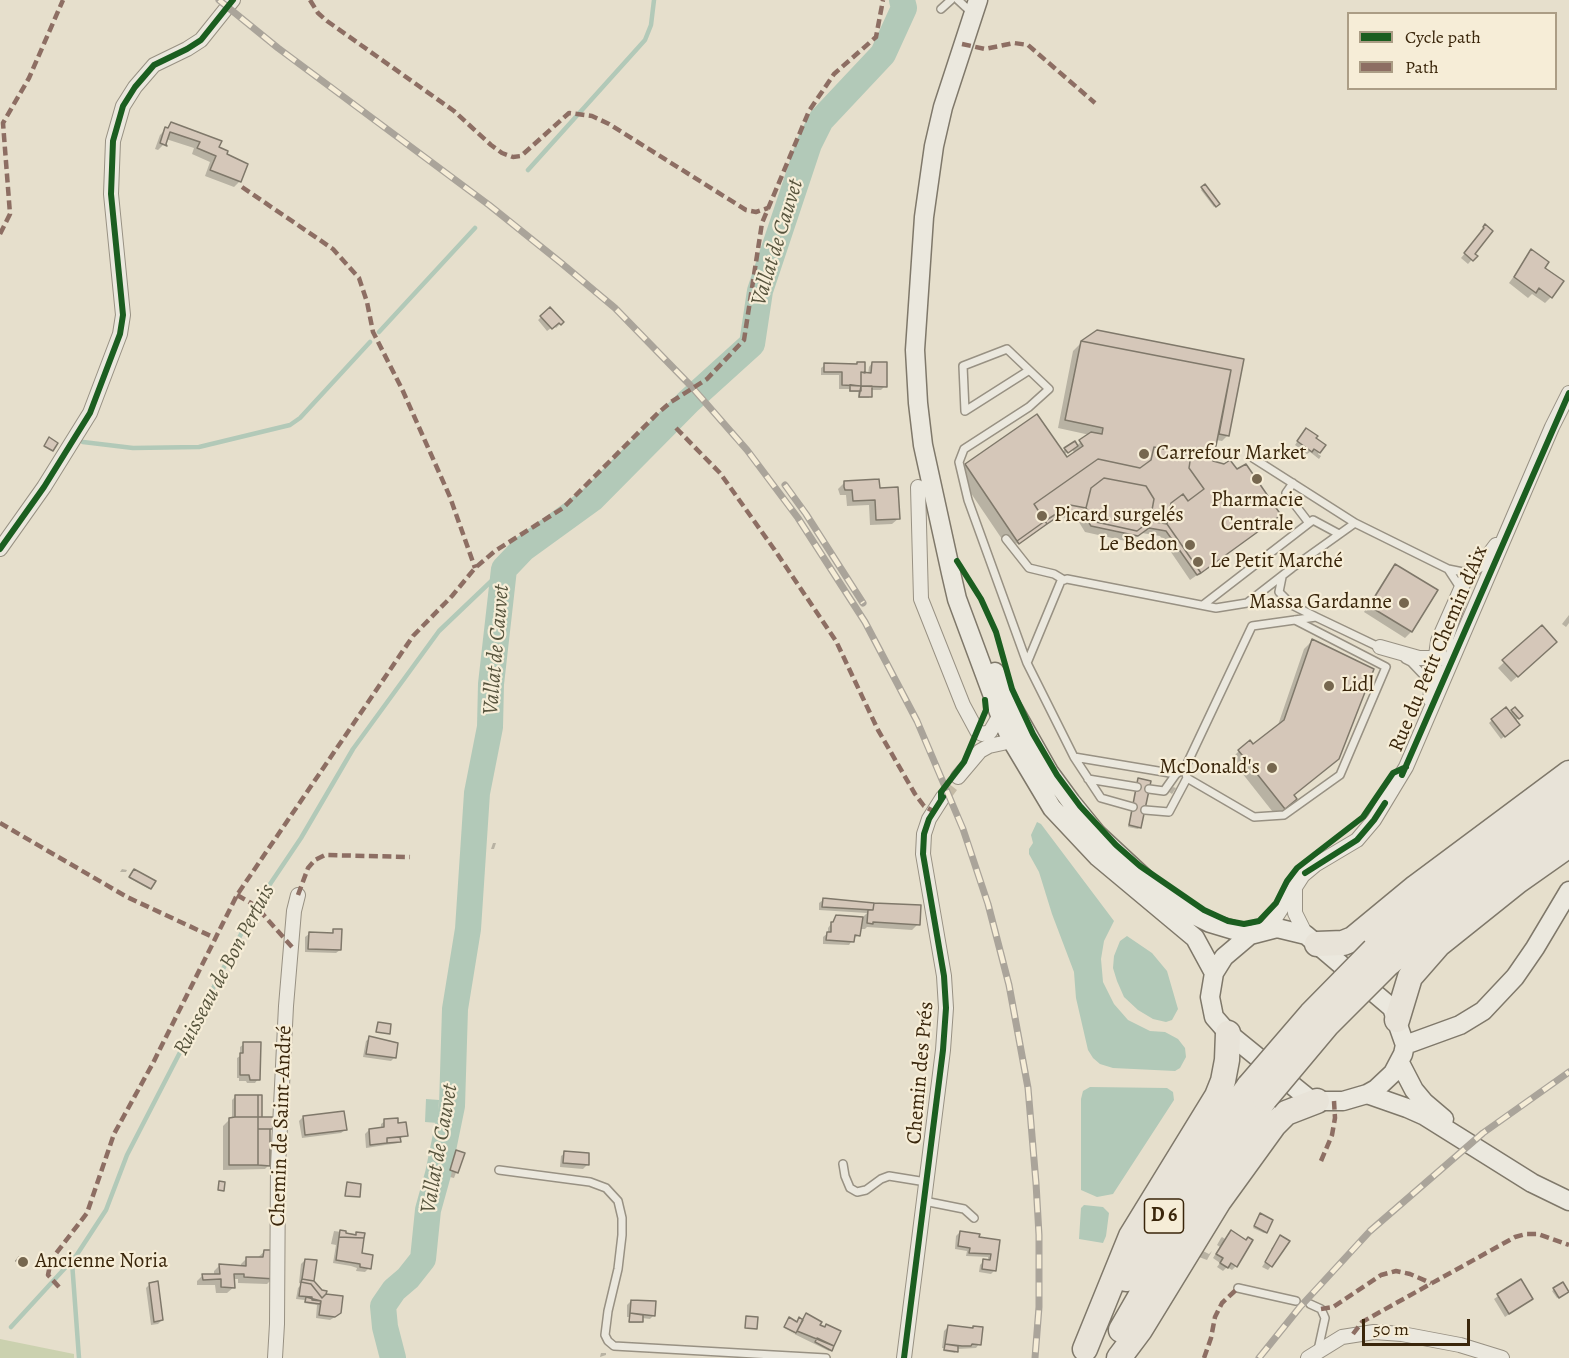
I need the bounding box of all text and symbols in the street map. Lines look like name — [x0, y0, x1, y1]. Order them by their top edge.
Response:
legend — [1347, 12, 1557, 90]
text: Cycle path — [1405, 25, 1481, 49]
text: Path — [1405, 55, 1439, 79]
water label: Vallat de Cauvet — [746, 177, 810, 309]
place label: Carrefour Market — [1156, 441, 1307, 467]
marker: Carrefour Market — [1137, 447, 1151, 461]
marker: Pharmacie Centrale — [1250, 472, 1264, 486]
place label: Pharmacie Centrale — [1211, 488, 1303, 538]
place label: Picard surgelés — [1054, 503, 1184, 529]
marker: Picard surgelés — [1035, 509, 1049, 523]
place label: Le Bedon — [1099, 532, 1178, 558]
marker: Le Bedon — [1183, 538, 1197, 552]
street label: Rue du Petit Chemin d'Aix — [1384, 542, 1494, 756]
place label: Le Petit Marché — [1210, 549, 1343, 575]
marker: Le Petit Marché — [1191, 555, 1205, 569]
water label: Vallat de Cauvet — [478, 584, 516, 716]
place label: Massa Gardanne — [1249, 590, 1392, 616]
marker: Massa Gardanne — [1397, 596, 1411, 610]
place label: Lidl — [1341, 673, 1374, 699]
marker: Lidl — [1322, 679, 1336, 693]
place label: McDonald's — [1159, 755, 1260, 781]
marker: McDonald's — [1265, 761, 1279, 775]
water label: Ruisseau de Bon Pertuis — [169, 880, 281, 1060]
street label: Chemin des Prés — [902, 1001, 940, 1145]
street label: Chemin de Saint-André — [266, 1025, 298, 1227]
water label: Vallat de Cauvet — [416, 1082, 464, 1216]
road number: D 6 — [1144, 1199, 1184, 1233]
place label: Ancienne Noria — [35, 1249, 168, 1275]
marker: Ancienne Noria — [16, 1255, 30, 1269]
scale bar — [1365, 1307, 1473, 1345]
text: 50 m — [1373, 1317, 1409, 1341]

